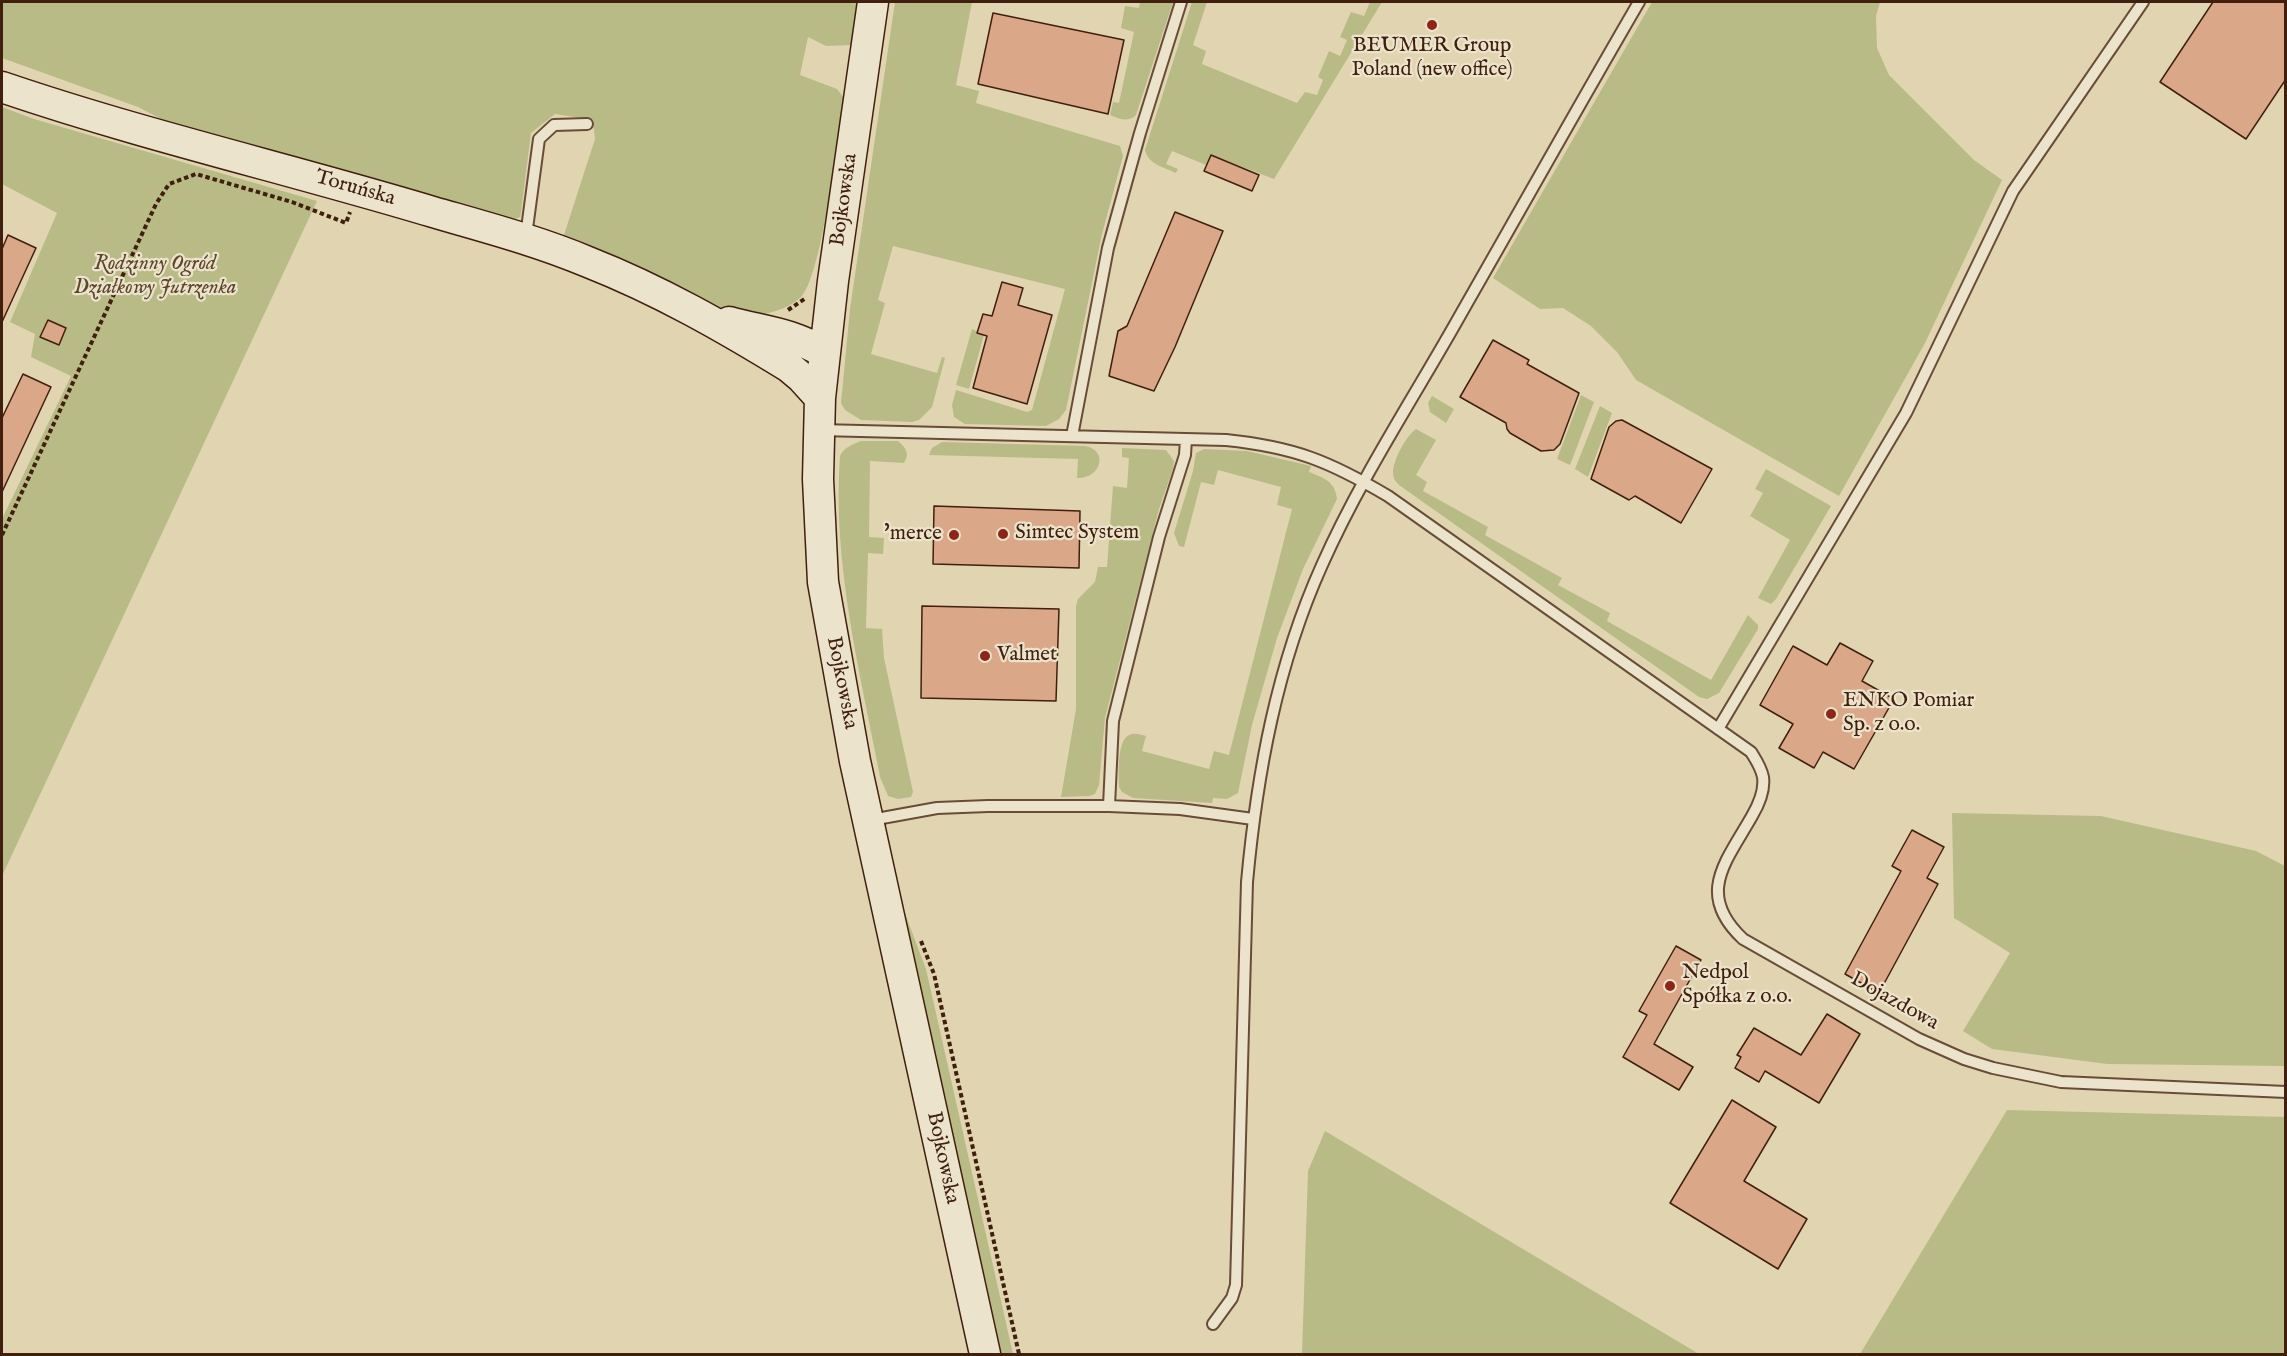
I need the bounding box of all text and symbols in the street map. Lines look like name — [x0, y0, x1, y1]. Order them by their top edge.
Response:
marker: BEUMER Group Poland (new office) — [1425, 18, 1439, 32]
place label: BEUMER Group Poland (new office) — [1351, 34, 1513, 84]
street label: Bojkowska — [826, 152, 864, 248]
street label: Toruńska — [312, 166, 398, 212]
park label: Rodzinny Ogród Działkowy Jutrzenka — [74, 252, 236, 302]
place label: Simtec System — [1015, 521, 1139, 547]
place label: 'merce — [884, 522, 942, 548]
marker: Simtec System — [996, 527, 1010, 541]
marker: 'merce — [947, 528, 961, 542]
street label: Bojkowska — [820, 635, 862, 731]
place label: Valmet — [997, 643, 1057, 669]
marker: Valmet — [978, 649, 992, 663]
place label: ENKO Pomiar Sp. z o.o. — [1843, 689, 1974, 739]
marker: ENKO Pomiar Sp. z o.o. — [1824, 707, 1838, 721]
place label: Nedpol Spółka z o.o. — [1682, 961, 1792, 1011]
street label: Dojazdowa — [1845, 967, 1943, 1037]
marker: Nedpol Spółka z o.o. — [1663, 979, 1677, 993]
street label: Bojkowska — [920, 1110, 964, 1206]

